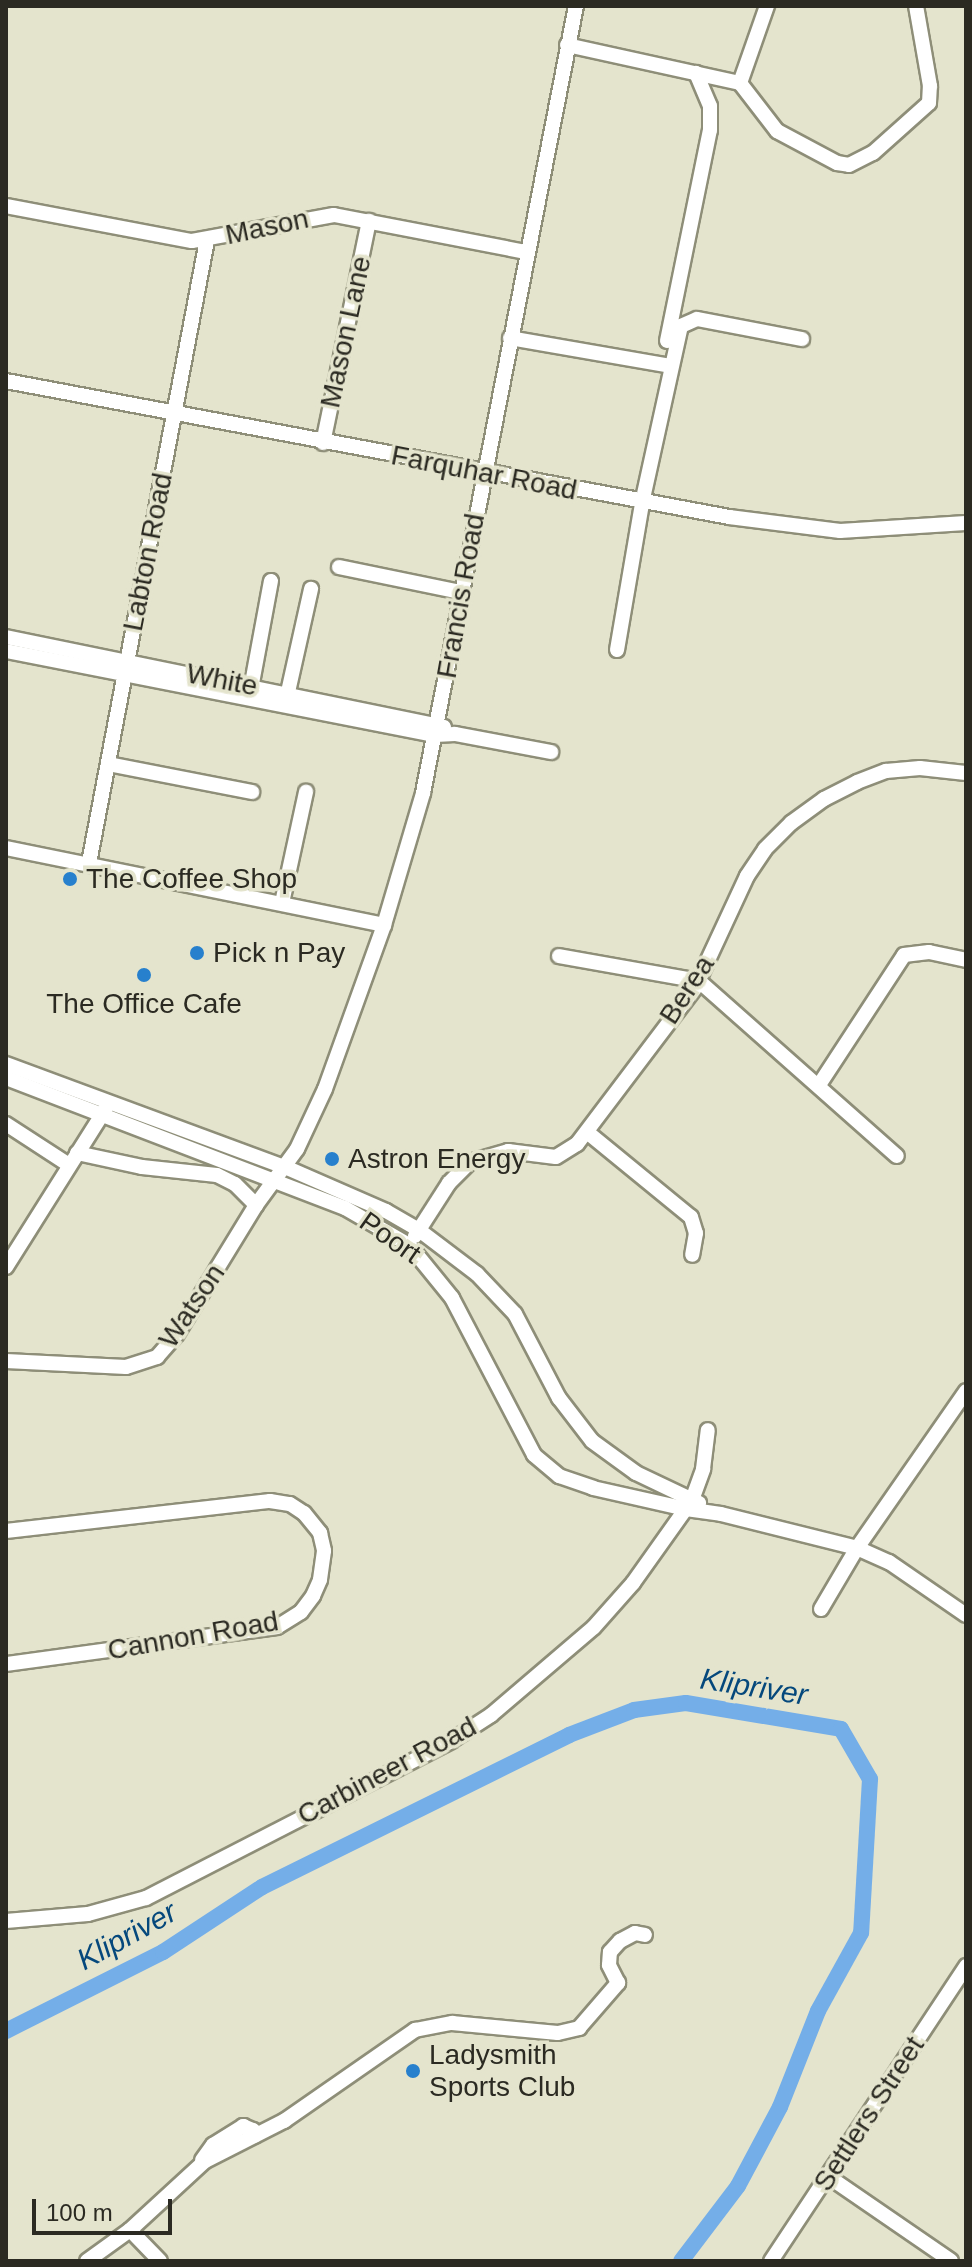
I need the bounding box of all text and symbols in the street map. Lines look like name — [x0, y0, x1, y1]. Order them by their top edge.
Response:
street label: Mason — [222, 202, 312, 252]
street label: Mason Lane — [314, 253, 378, 411]
street label: Farquhar Road — [388, 439, 580, 507]
street label: Labton Road — [116, 470, 180, 634]
street label: Francis Road — [430, 511, 492, 681]
street label: White — [184, 657, 260, 703]
place label: The Coffee Shop — [86, 862, 297, 896]
marker: The Coffee Shop — [61, 870, 79, 888]
place label: Pick n Pay — [213, 936, 345, 970]
marker: Pick n Pay — [188, 944, 206, 962]
street label: Berea — [653, 950, 721, 1030]
marker: The Office Cafe — [135, 966, 153, 984]
place label: The Office Cafe — [46, 987, 242, 1021]
place label: Astron Energy — [348, 1142, 525, 1176]
marker: Astron Energy — [323, 1150, 341, 1168]
street label: Poort — [353, 1205, 427, 1271]
street label: Watson — [152, 1258, 232, 1354]
street label: Cannon Road — [105, 1604, 281, 1668]
water label: Klipriver — [698, 1661, 810, 1713]
street label: Carbineer Road — [292, 1710, 482, 1832]
water label: Klipriver — [71, 1894, 183, 1978]
street label: Settlers Street — [807, 2030, 931, 2198]
place label: Ladysmith Sports Club — [429, 2038, 575, 2104]
marker: Ladysmith Sports Club — [404, 2062, 422, 2080]
scale bar — [36, 2183, 176, 2233]
text: 100 m — [46, 2199, 113, 2226]

